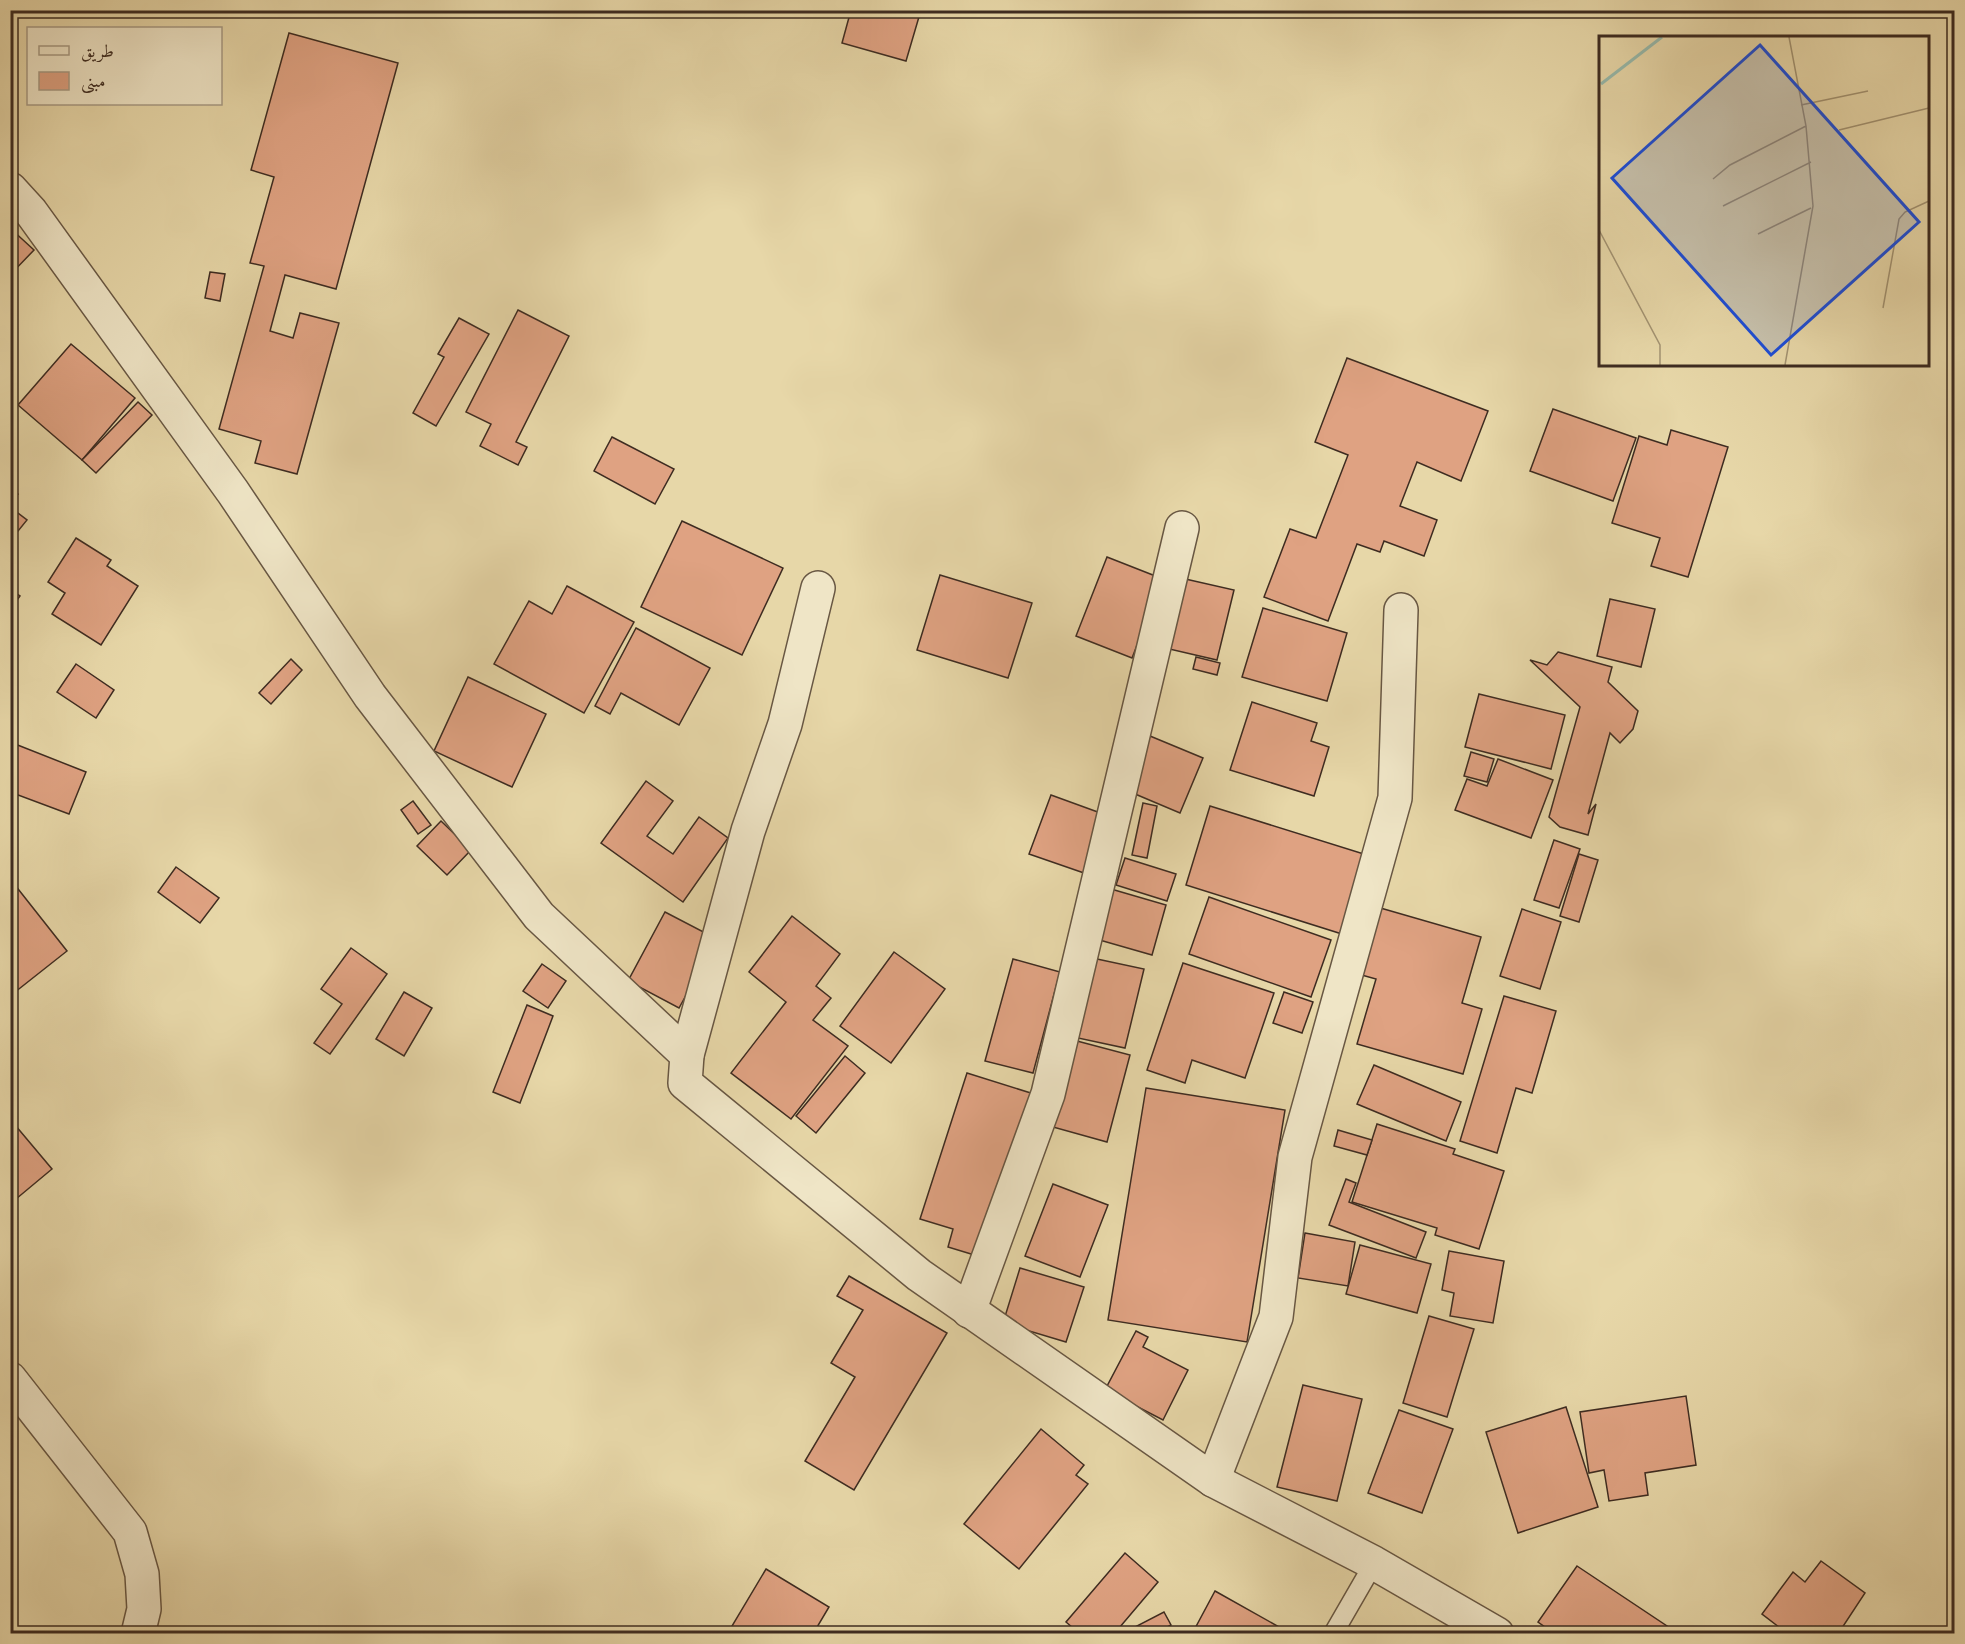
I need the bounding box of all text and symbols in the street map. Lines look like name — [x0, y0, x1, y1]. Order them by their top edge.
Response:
legend — [27, 27, 222, 105]
inset map — [1599, 36, 1929, 366]
text: طريق — [81, 39, 114, 63]
text: مبنى — [81, 69, 106, 94]

